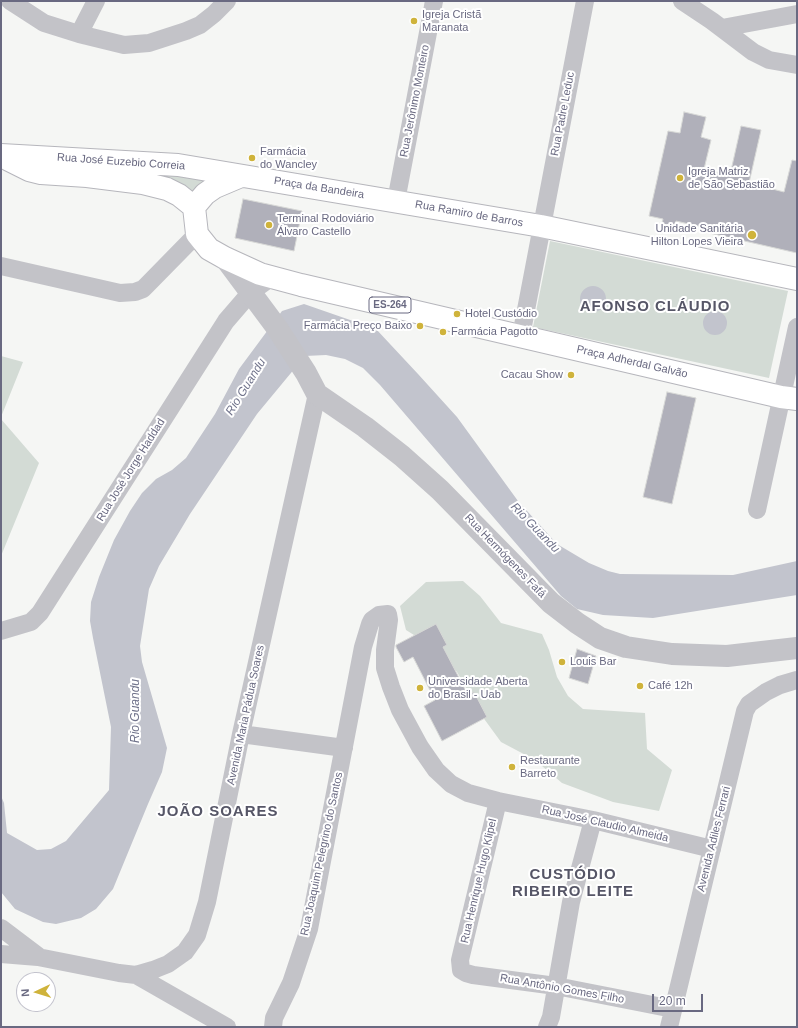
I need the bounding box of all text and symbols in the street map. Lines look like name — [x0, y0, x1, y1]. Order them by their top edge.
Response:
place label: Igreja Cristã Maranata — [422, 8, 481, 34]
marker: Igreja Cristã Maranata — [409, 16, 419, 26]
street label: Rua Jerônimo Monteiro — [398, 44, 432, 158]
street label: Rua Padre Leduc — [548, 71, 578, 157]
place label: Farmácia do Wancley — [260, 145, 317, 171]
street label: Rua José Euzebio Correia — [56, 151, 186, 173]
marker: Farmácia do Wancley — [247, 153, 257, 163]
place label: Igreja Matriz de São Sebastião — [688, 165, 775, 191]
marker: Igreja Matriz de São Sebastião — [675, 173, 685, 183]
street label: Praça da Bandeira — [273, 174, 365, 202]
street label: Rua Ramiro de Barros — [414, 198, 524, 230]
place label: Terminal Rodoviário Álvaro Castello — [277, 212, 374, 238]
marker: Terminal Rodoviário Álvaro Castello — [264, 220, 274, 230]
place label: Unidade Sanitária Hilton Lopes Vieira — [651, 222, 743, 248]
marker: Unidade Sanitária Hilton Lopes Vieira — [746, 229, 758, 241]
road number: ES-264 — [369, 297, 411, 313]
district label: AFONSO CLÁUDIO — [580, 298, 730, 316]
place label: Hotel Custódio — [465, 307, 537, 321]
marker: Hotel Custódio — [452, 309, 462, 319]
place label: Farmácia Preço Baixo — [304, 319, 412, 333]
marker: Farmácia Preço Baixo — [415, 321, 425, 331]
place label: Farmácia Pagotto — [451, 325, 538, 339]
marker: Farmácia Pagotto — [438, 327, 448, 337]
street label: Praça Adherdal Galvão — [575, 343, 689, 381]
water label: Rio Guandu — [223, 356, 269, 418]
place label: Cacau Show — [501, 368, 563, 382]
marker: Cacau Show — [566, 370, 576, 380]
street label: Rua José Jorge Haddad — [94, 416, 168, 524]
water label: Rio Guandu — [508, 500, 562, 556]
street label: Rua Hermógenes Fafá — [462, 511, 548, 601]
street label: Avenida Maria Pádua Soares — [225, 644, 267, 786]
place label: Louis Bar — [570, 655, 616, 669]
marker: Louis Bar — [557, 657, 567, 667]
place label: Universidade Aberta do Brasil - Uab — [428, 675, 528, 701]
water label: Rio Guandu — [129, 679, 143, 743]
place label: Café 12h — [648, 679, 693, 693]
marker: Café 12h — [635, 681, 645, 691]
marker: Universidade Aberta do Brasil - Uab — [415, 683, 425, 693]
place label: Restaurante Barreto — [520, 754, 580, 780]
marker: Restaurante Barreto — [507, 762, 517, 772]
street label: Rua Joaquim Pelegrino do Santos — [298, 771, 346, 937]
street label: Avenida Adiles Ferrari — [695, 785, 733, 893]
district label: JOÃO SOARES — [157, 803, 279, 821]
street label: Rua José Claudio Almeida — [540, 803, 670, 845]
street label: Rua Henrique Hugo Klipel — [458, 818, 500, 944]
district label: CUSTÓDIO RIBEIRO LEITE — [512, 866, 634, 901]
north arrow — [16, 972, 56, 1012]
street label: Rua Antônio Gomes Filho — [499, 972, 625, 1006]
scale bar — [654, 986, 705, 1012]
text: N — [19, 988, 31, 997]
text: 20 m — [659, 994, 686, 1008]

